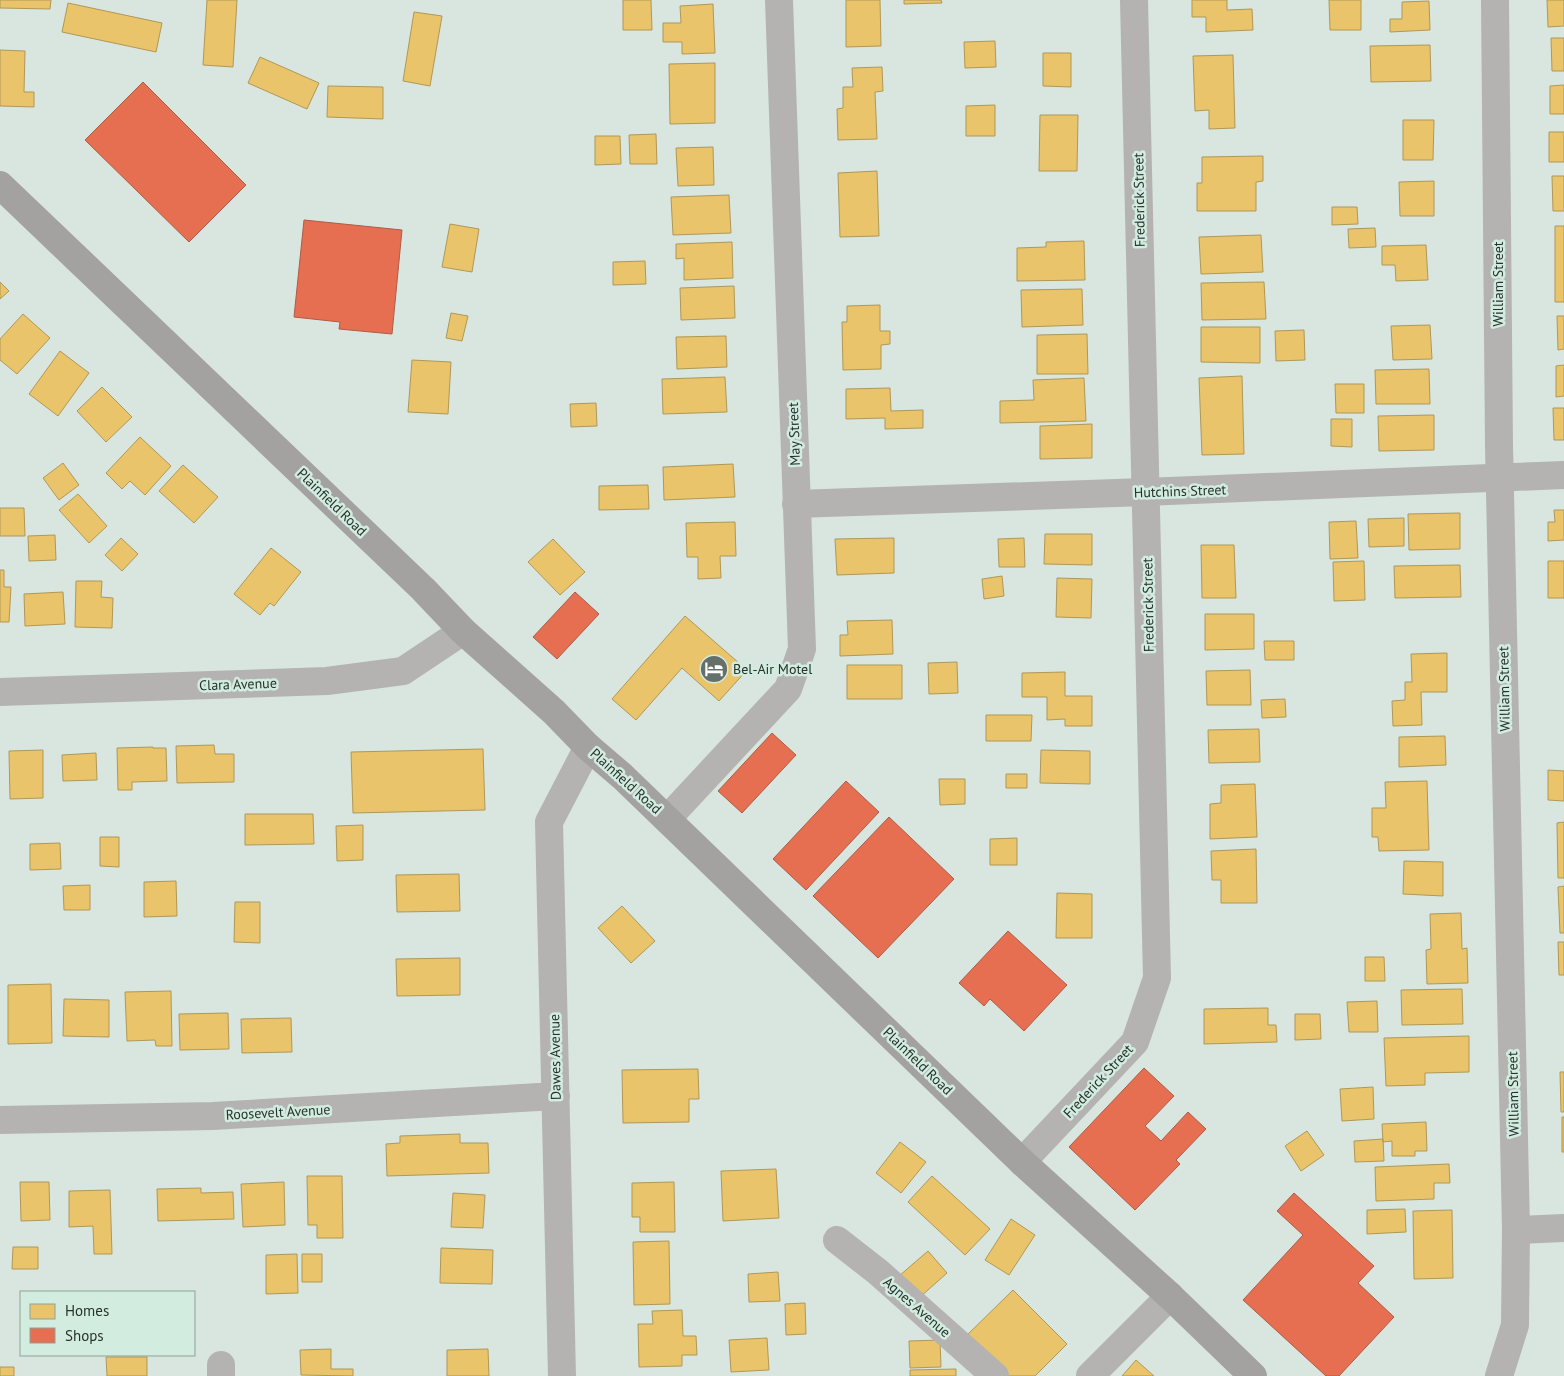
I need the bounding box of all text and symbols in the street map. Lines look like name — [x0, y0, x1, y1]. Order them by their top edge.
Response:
street label: Frederick Street — [1129, 152, 1149, 247]
street label: William Street — [1489, 241, 1507, 327]
street label: May Street — [784, 402, 804, 466]
street label: Plainfield Road — [293, 464, 371, 540]
street label: Hutchins Street — [1134, 480, 1227, 502]
street label: Frederick Street — [1138, 557, 1158, 652]
street label: William Street — [1494, 646, 1514, 732]
hotel icon: Bel-Air Motel — [699, 654, 729, 684]
place label: Bel-Air Motel — [733, 660, 812, 678]
street label: Clara Avenue — [199, 674, 277, 694]
street label: Plainfield Road — [587, 744, 665, 818]
street label: Dawes Avenue — [545, 1014, 565, 1100]
street label: Plainfield Road — [879, 1023, 957, 1099]
street label: Frederick Street — [1059, 1040, 1137, 1122]
street label: William Street — [1503, 1051, 1523, 1137]
street label: Roosevelt Avenue — [225, 1100, 331, 1124]
street label: Agnes Avenue — [880, 1273, 954, 1341]
legend — [20, 1291, 195, 1356]
text: Homes — [65, 1301, 109, 1320]
text: Shops — [65, 1326, 104, 1345]

